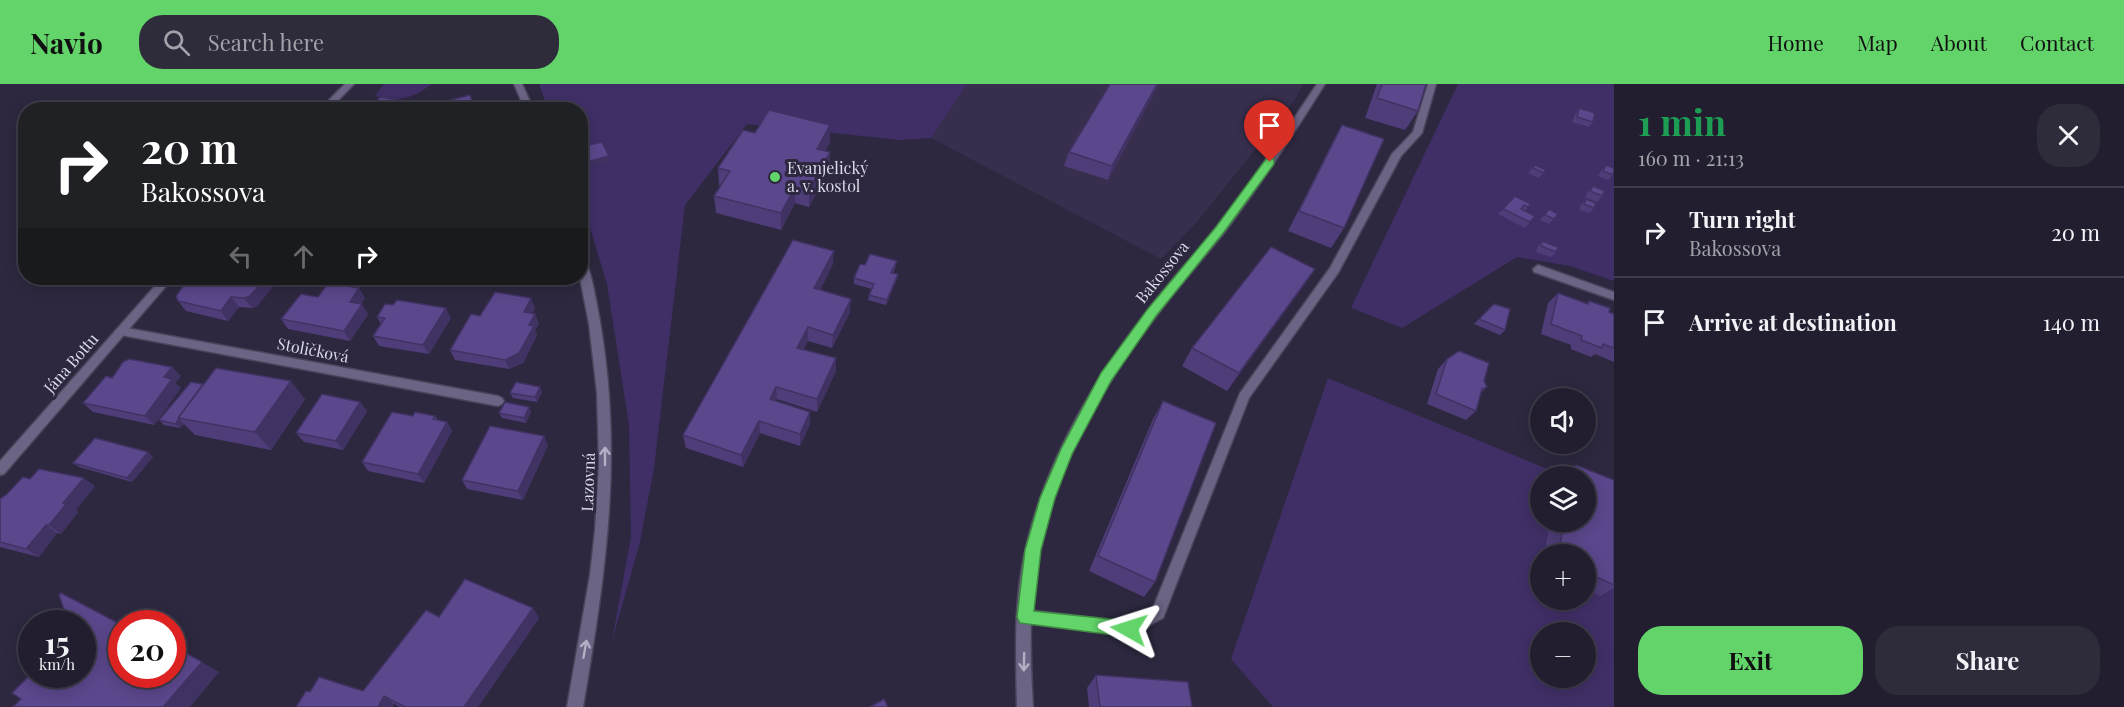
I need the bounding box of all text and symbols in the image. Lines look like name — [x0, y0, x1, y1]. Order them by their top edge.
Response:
search box — [139, 15, 559, 69]
text: Navio — [30, 24, 103, 61]
icon: search — [160, 26, 193, 59]
text: Search here — [208, 27, 324, 57]
text: Home — [1768, 28, 1824, 56]
text: Map — [1857, 28, 1898, 56]
text: About — [1931, 28, 1987, 56]
text: Contact — [2020, 28, 2094, 56]
text: 1 min — [1638, 97, 1726, 145]
pin — [1244, 100, 1295, 162]
button: close — [2037, 104, 2100, 167]
icon: arrive — [1253, 109, 1286, 142]
text: 20 m — [141, 119, 238, 175]
icon: right — [42, 126, 120, 204]
text: 160 m · 21:13 — [1638, 144, 1744, 171]
place label: Evanjelický a. v. kostol — [787, 157, 868, 196]
marker: Evanjelický a. v. kostol — [768, 170, 782, 184]
text: Bakossova — [141, 173, 265, 209]
text: Turn right — [1689, 204, 1795, 234]
icon: right — [1638, 216, 1671, 249]
text: 20 m — [2051, 217, 2100, 247]
text: Bakossova — [1689, 234, 1781, 261]
street label: Bakossova — [1130, 236, 1193, 307]
icon: left — [224, 240, 257, 273]
icon: ahead — [287, 240, 320, 273]
icon: right — [350, 240, 383, 273]
icon: arrive — [1638, 306, 1671, 339]
text: Arrive at destination — [1689, 307, 1897, 337]
text: 140 m — [2043, 307, 2100, 337]
street label: Jána Bottu — [38, 328, 102, 398]
street label: Stoličková — [275, 332, 351, 367]
map controls — [1530, 388, 1596, 688]
button: sound — [1530, 388, 1596, 454]
one-way arrow — [600, 446, 611, 466]
street label: Lazovná — [576, 452, 599, 512]
button: layers — [1530, 466, 1596, 532]
button: + — [1530, 544, 1596, 610]
position arrow — [1097, 597, 1161, 661]
speed limit sign: 20 — [108, 610, 186, 688]
text: 15 — [45, 622, 69, 662]
button: − — [1530, 622, 1596, 688]
button: Exit — [1638, 626, 1863, 695]
button: Share — [1875, 626, 2100, 695]
one-way arrow — [579, 640, 590, 660]
one-way arrow — [1019, 652, 1030, 672]
text: km/h — [39, 654, 75, 674]

